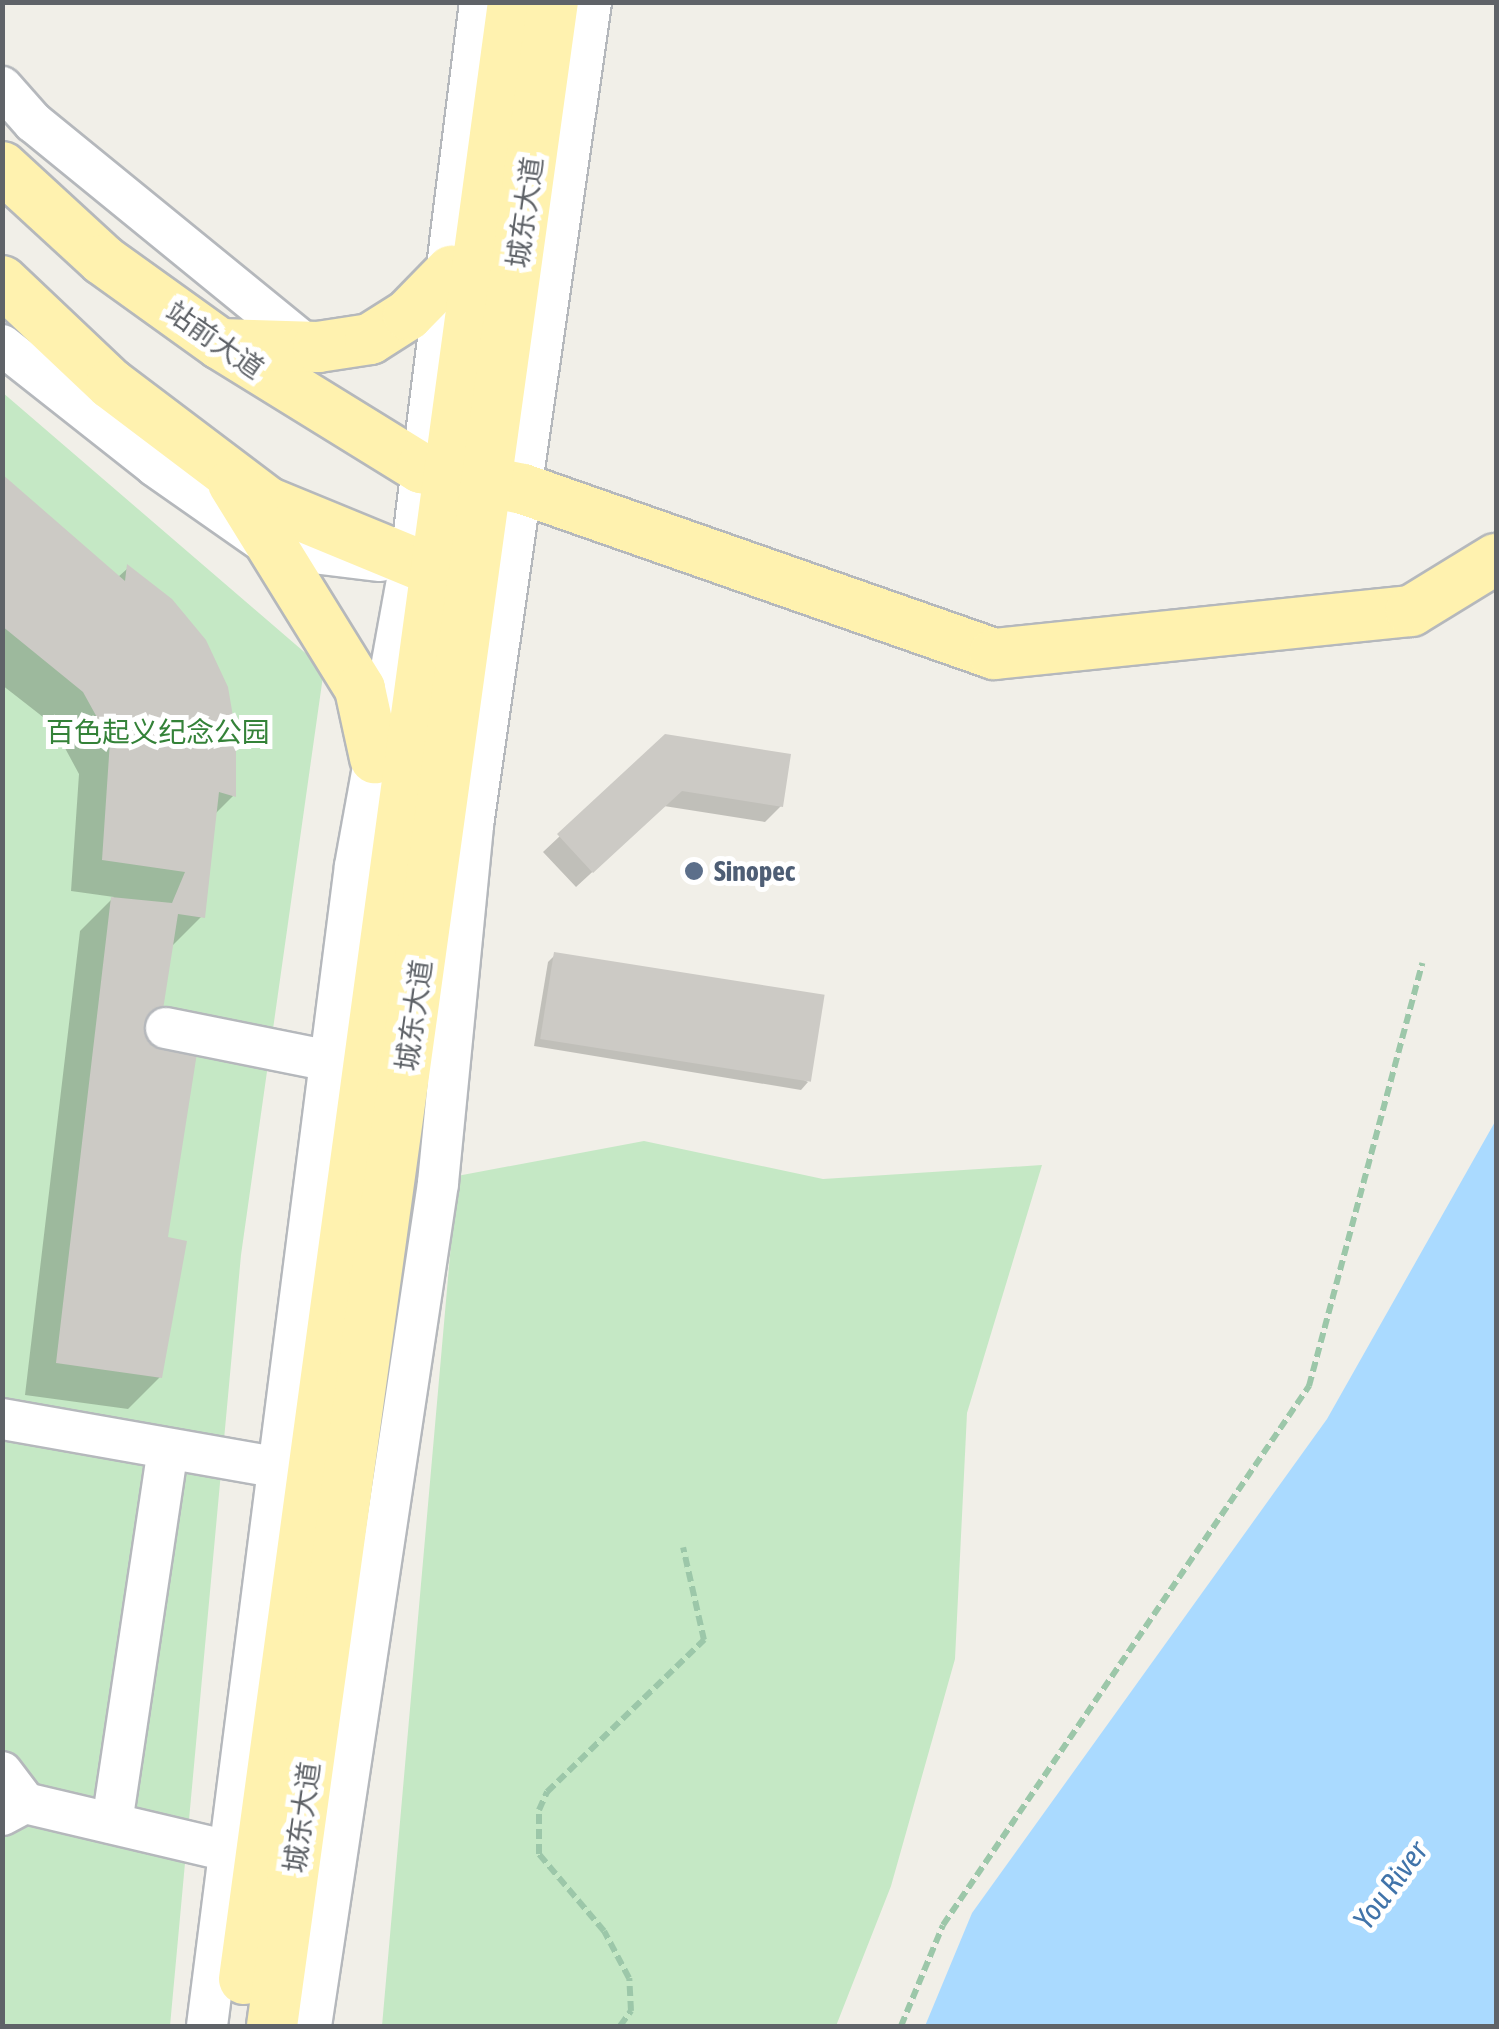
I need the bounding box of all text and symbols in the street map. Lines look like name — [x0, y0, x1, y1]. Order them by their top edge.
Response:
street label: 城东大道 — [501, 154, 549, 270]
street label: 站前大道 — [159, 294, 271, 386]
park label: 百色起义纪念公园 — [46, 715, 270, 749]
place label: Sinopec — [714, 854, 795, 888]
marker: Sinopec — [683, 860, 705, 882]
street label: 城东大道 — [390, 957, 438, 1073]
street label: 城东大道 — [278, 1759, 326, 1875]
water label: You River — [1345, 1834, 1435, 1936]

